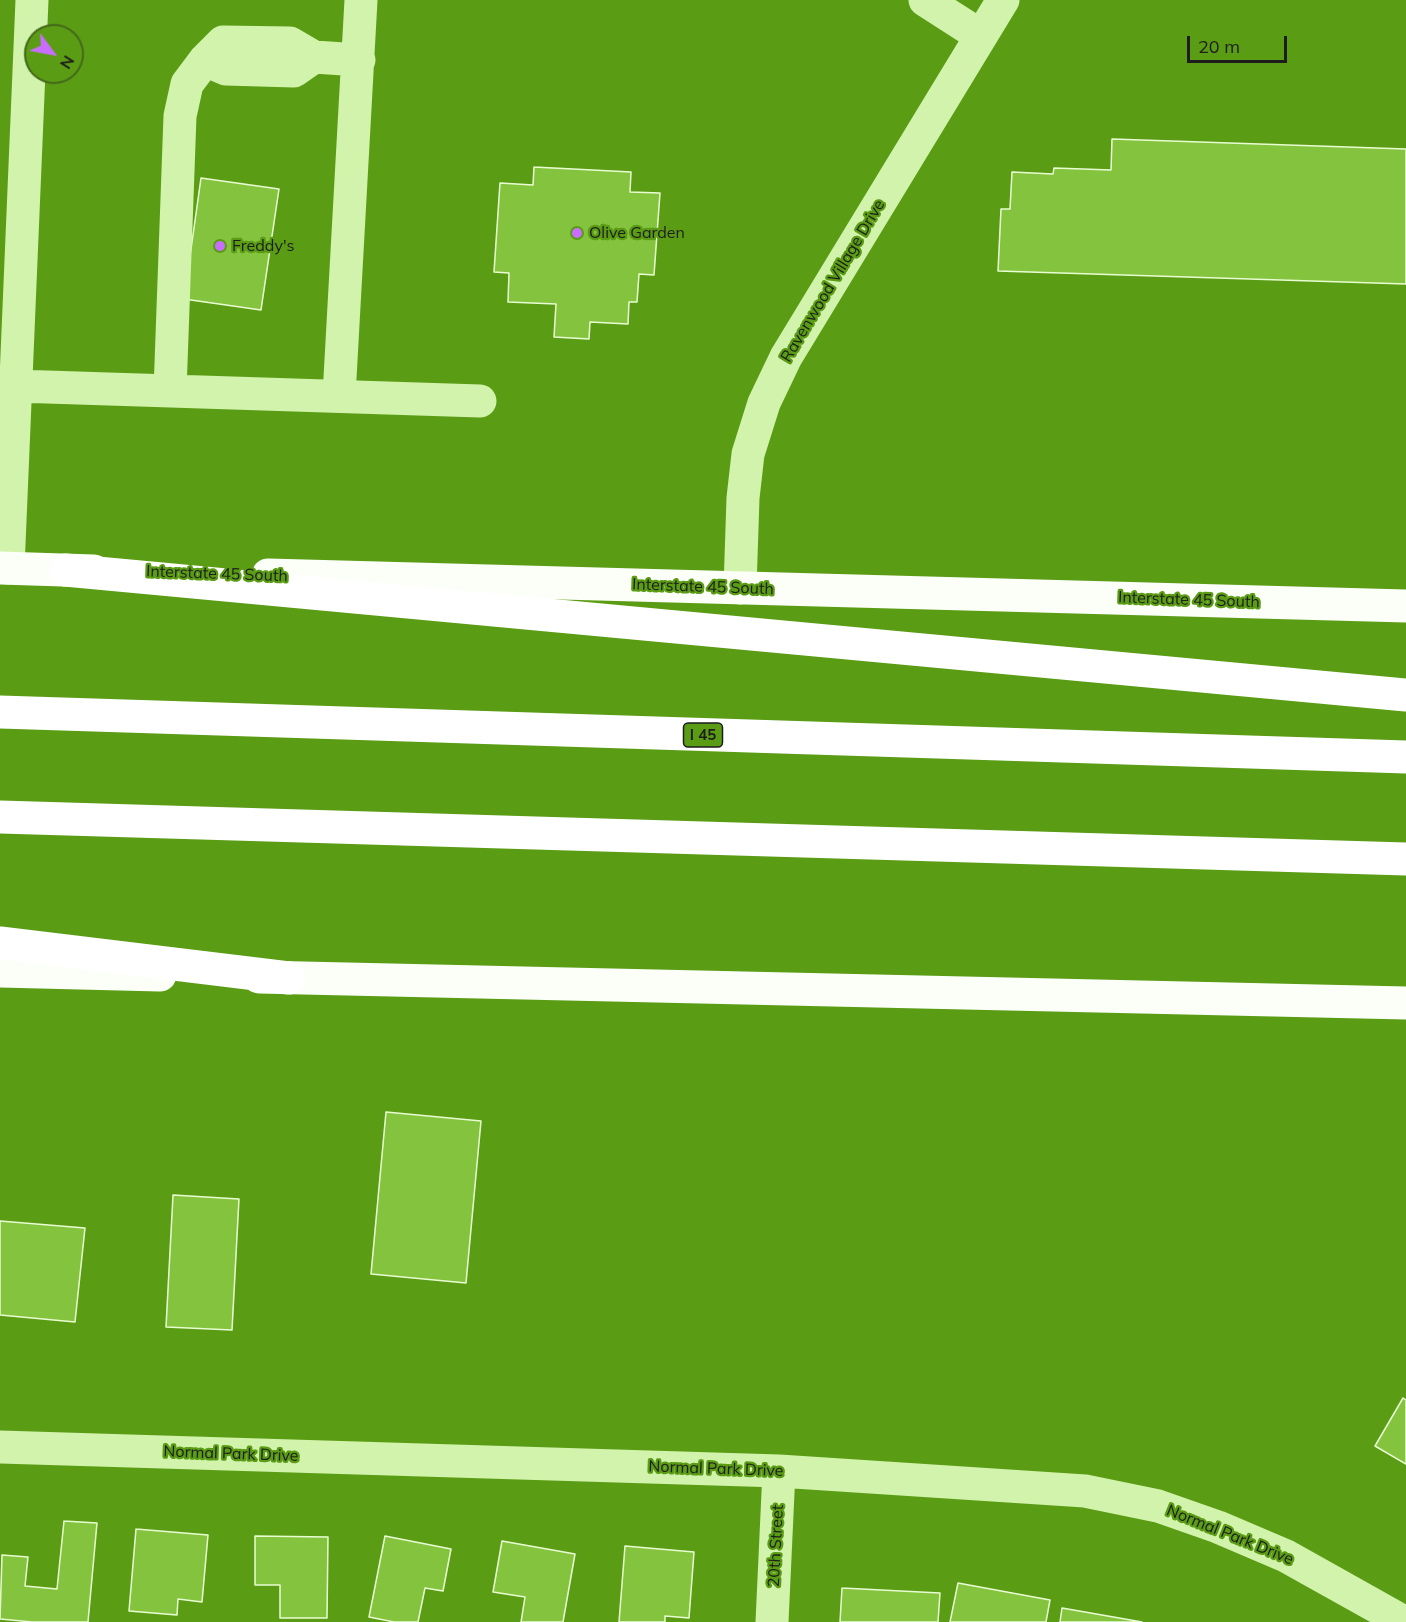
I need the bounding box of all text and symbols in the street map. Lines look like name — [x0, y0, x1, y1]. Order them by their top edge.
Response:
north arrow — [24, 24, 84, 84]
scale bar — [1190, 24, 1290, 62]
text: 20 m — [1198, 35, 1240, 58]
text: N — [56, 52, 79, 73]
street label: Ravenwood Village Drive — [777, 196, 889, 366]
place label: Olive Garden — [589, 223, 685, 243]
marker: Olive Garden — [570, 226, 584, 240]
place label: Freddy's — [232, 236, 294, 256]
marker: Freddy's — [213, 239, 227, 253]
street label: Interstate 45 South — [146, 562, 288, 586]
street label: Interstate 45 South — [632, 575, 774, 599]
street label: Interstate 45 South — [1118, 588, 1260, 612]
road number: I 45 — [684, 723, 722, 747]
street label: Normal Park Drive — [163, 1442, 299, 1466]
street label: Normal Park Drive — [648, 1457, 784, 1481]
street label: Normal Park Drive — [1164, 1501, 1296, 1569]
street label: 20th Street — [764, 1504, 788, 1588]

